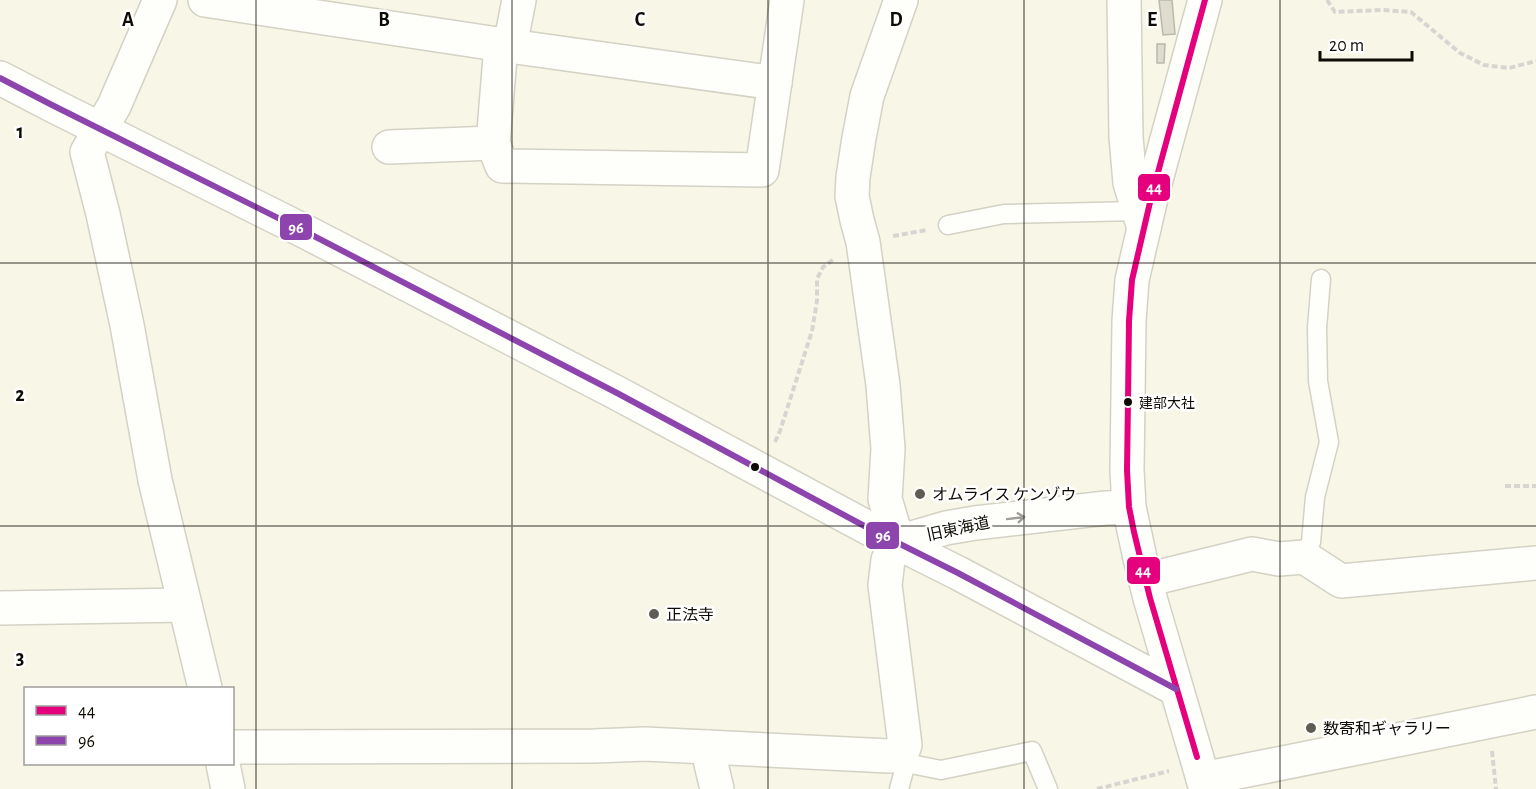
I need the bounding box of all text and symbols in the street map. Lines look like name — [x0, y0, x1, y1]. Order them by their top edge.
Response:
text: A — [122, 10, 134, 30]
text: B — [378, 10, 390, 30]
text: C — [635, 10, 646, 30]
text: D — [889, 10, 903, 30]
text: E — [1147, 10, 1157, 30]
scale bar — [1320, 24, 1412, 62]
text: 20 m — [1329, 37, 1364, 55]
text: 1 — [16, 122, 24, 142]
line badge: 44 — [1137, 173, 1171, 202]
text: 44 — [1146, 180, 1162, 196]
line badge: 96 — [279, 213, 313, 241]
text: 96 — [288, 220, 304, 236]
text: 2 — [15, 385, 25, 405]
marker: 建部大社 — [1122, 396, 1134, 408]
place label: 建部大社 — [1139, 396, 1195, 411]
unlabelled marker — [749, 461, 761, 473]
place label: オムライス ケンゾウ — [932, 486, 1076, 503]
marker: オムライス ケンゾウ — [913, 487, 927, 501]
one-way arrow — [1006, 512, 1026, 523]
street label: 旧東海道 — [925, 514, 991, 543]
line badge: 96 — [865, 521, 900, 550]
text: 96 — [875, 528, 891, 544]
line badge: 44 — [1126, 556, 1161, 585]
text: 44 — [1135, 563, 1151, 579]
marker: 正法寺 — [647, 607, 661, 621]
place label: 正法寺 — [666, 607, 714, 623]
text: 3 — [16, 648, 24, 668]
legend — [24, 687, 234, 765]
text: 44 — [78, 703, 96, 721]
place label: 数寄和ギャラリー — [1323, 720, 1451, 737]
marker: 数寄和ギャラリー — [1304, 721, 1318, 735]
text: 96 — [78, 733, 95, 751]

